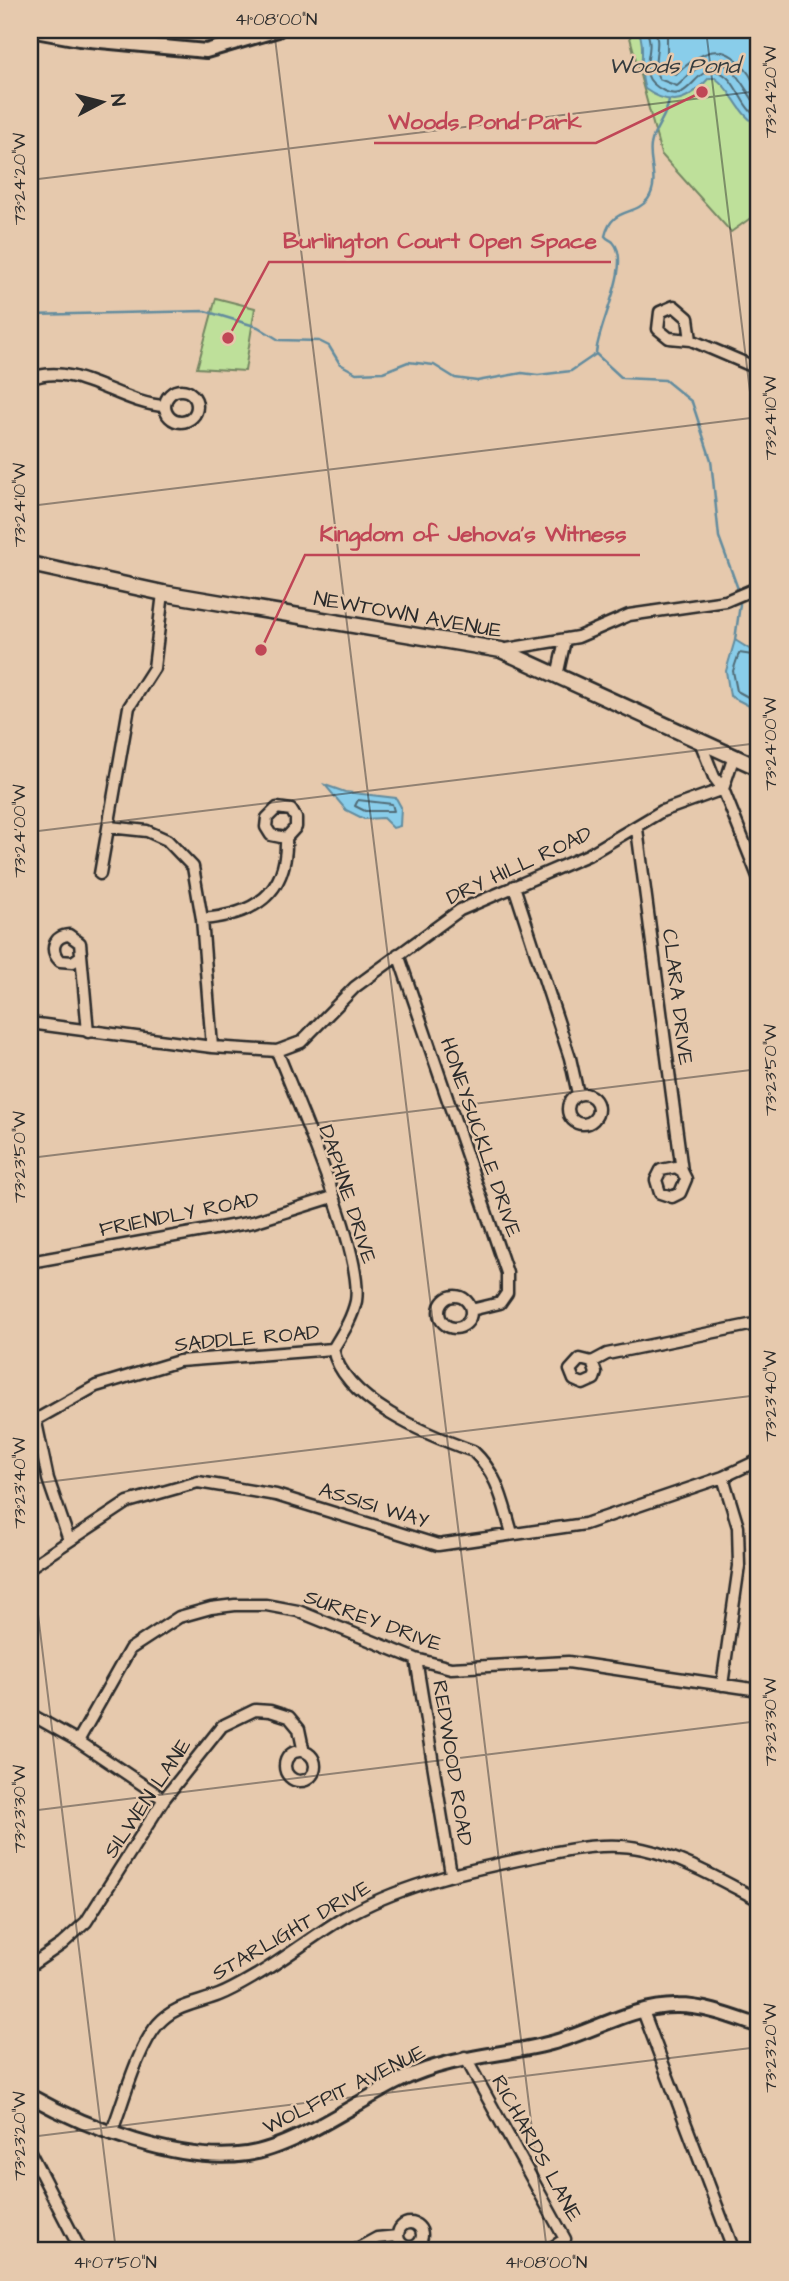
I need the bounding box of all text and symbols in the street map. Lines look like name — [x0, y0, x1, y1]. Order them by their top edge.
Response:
text: 41°08'00"N — [235, 7, 317, 32]
text: 73°24'20"W — [758, 46, 783, 138]
water label: Woods Pond — [609, 50, 744, 82]
north arrow — [66, 66, 136, 136]
text: N — [103, 93, 132, 108]
callout: Woods Pond Park — [374, 99, 596, 143]
text: Woods Pond Park — [387, 106, 583, 138]
text: 73°24'20"W — [7, 133, 32, 225]
callout: Burlington Court Open Space — [269, 218, 611, 262]
text: Burlington Court Open Space — [283, 225, 597, 258]
text: 73°24'10"W — [758, 376, 783, 460]
text: 73°24'10"W — [7, 463, 32, 547]
callout: Kingdom of Jehova's Witness — [305, 511, 640, 555]
text: Kingdom of Jehova's Witness — [320, 518, 627, 551]
street label: NEWTOWN AVENUE — [312, 584, 505, 645]
text: 73°24'00"W — [758, 697, 783, 791]
text: 73°24'00"W — [7, 784, 32, 878]
street label: DRY HILL ROAD — [442, 819, 597, 912]
street label: CLARA DRIVE — [655, 927, 700, 1067]
text: 73°23'50"W — [758, 1024, 783, 1116]
street label: HONEYSUCKLE DRIVE — [433, 1034, 528, 1241]
text: 73°23'50"W — [7, 1111, 32, 1203]
street label: DAPHNE DRIVE — [311, 1121, 384, 1268]
street label: FRIENDLY ROAD — [97, 1185, 262, 1244]
street label: SADDLE ROAD — [173, 1318, 321, 1359]
text: 73°23'40"W — [758, 1350, 783, 1442]
text: 73°23'40"W — [7, 1437, 32, 1529]
street label: ASSISI WAY — [316, 1475, 432, 1536]
street label: SURREY DRIVE — [300, 1582, 446, 1659]
street label: REDWOOD ROAD — [425, 1678, 480, 1848]
text: 73°23'30"W — [758, 1678, 783, 1766]
street label: SILWEN LANE — [97, 1732, 198, 1864]
text: 73°23'30"W — [7, 1765, 32, 1853]
street label: STARLIGHT DRIVE — [207, 1873, 376, 1988]
text: 73°23'20"W — [758, 2003, 783, 2093]
street label: WOLFPIT AVENUE — [258, 2037, 431, 2141]
street label: RICHARDS LANE — [484, 2070, 589, 2227]
text: 73°23'20"W — [7, 2091, 32, 2181]
text: 41°07'50"N — [73, 2250, 157, 2275]
text: 41°08'00"N — [505, 2250, 587, 2275]

